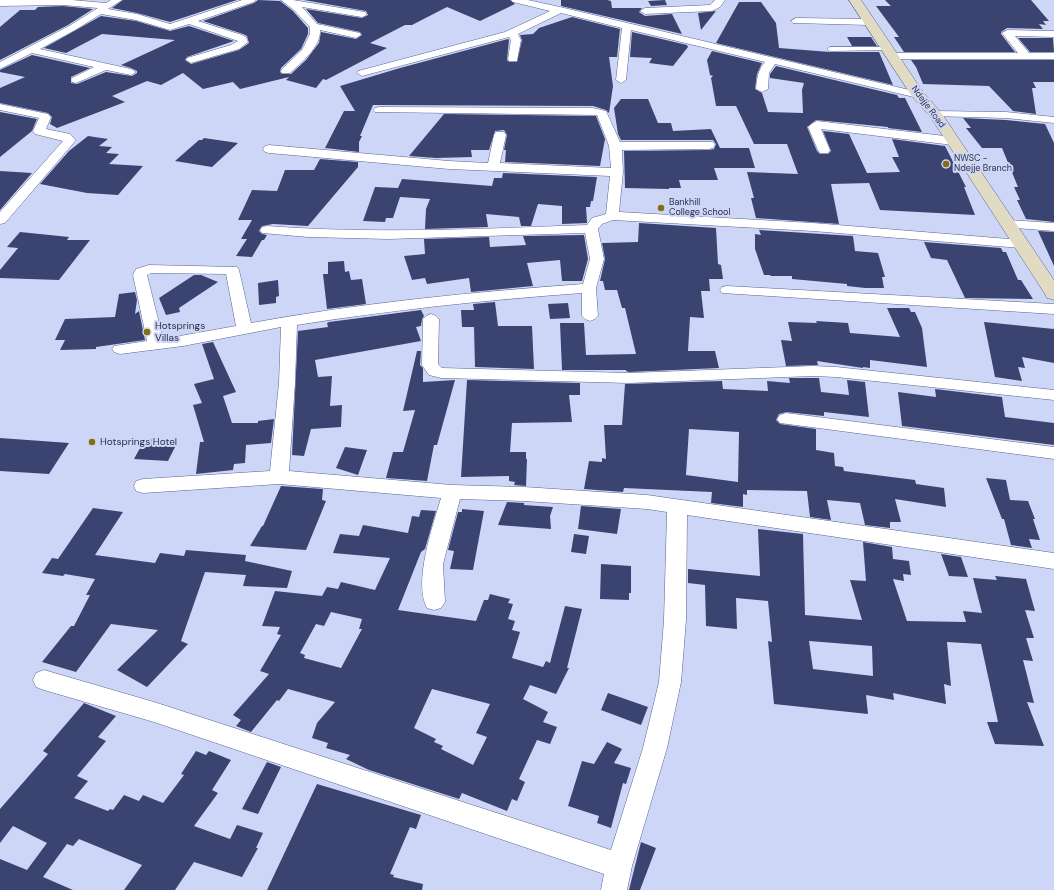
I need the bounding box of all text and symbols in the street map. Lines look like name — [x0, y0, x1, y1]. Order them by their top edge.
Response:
street label: Ndejje Road — [909, 84, 947, 130]
place label: NWSC - Ndejje Branch — [954, 154, 1012, 175]
marker: NWSC - Ndejje Branch — [941, 159, 951, 169]
place label: Bankhill College School — [669, 198, 730, 219]
marker: Bankhill College School — [656, 203, 666, 213]
place label: Hotsprings Villas — [155, 320, 205, 344]
marker: Hotsprings Villas — [142, 327, 152, 337]
place label: Hotsprings Hotel — [100, 436, 177, 448]
marker: Hotsprings Hotel — [87, 437, 97, 447]

